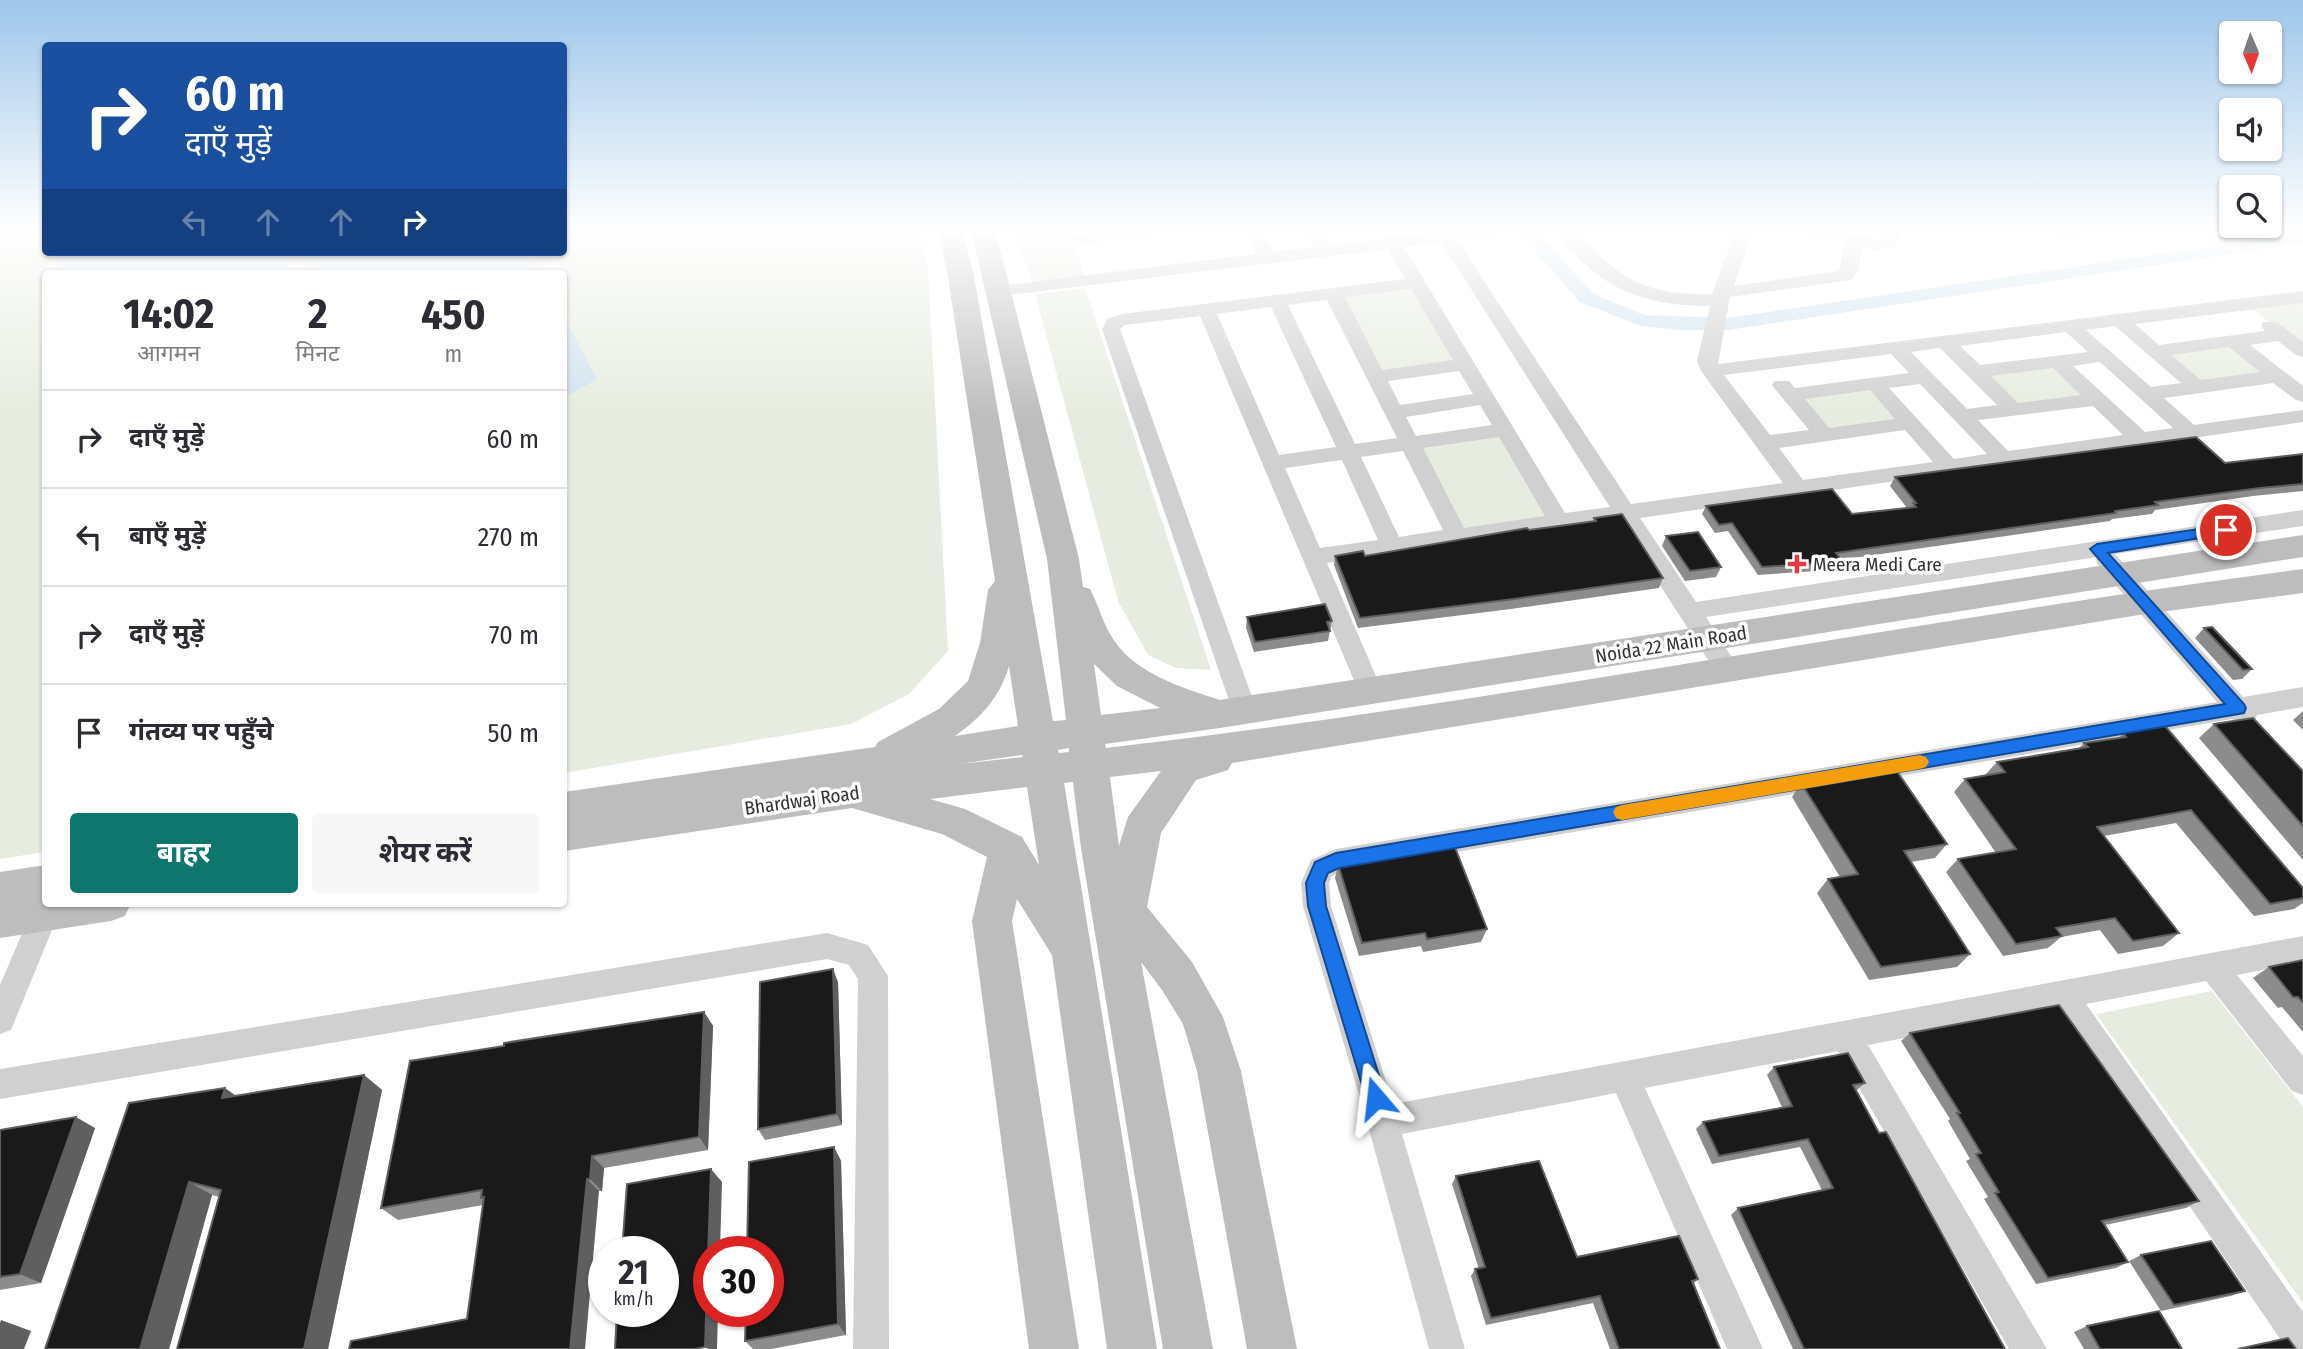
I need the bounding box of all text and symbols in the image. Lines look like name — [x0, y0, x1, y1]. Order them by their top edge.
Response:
north arrow — [2219, 21, 2282, 84]
map controls — [2219, 21, 2282, 238]
text: 60 m — [185, 64, 285, 123]
icon: right — [70, 70, 161, 161]
button: sound — [2219, 98, 2282, 161]
text: दाएँ मुड़ें — [185, 124, 272, 162]
button: search — [2219, 175, 2282, 238]
icon: left — [176, 203, 214, 241]
icon: ahead — [249, 203, 287, 241]
icon: ahead — [322, 203, 360, 241]
icon: right — [395, 203, 433, 241]
text: 14:02 — [123, 289, 214, 339]
text: 2 — [308, 289, 327, 339]
text: 450 — [421, 290, 486, 340]
text: आगमन — [137, 339, 200, 367]
text: मिनट — [296, 339, 340, 367]
text: m — [444, 340, 462, 368]
icon: right — [70, 420, 108, 458]
text: दाएँ मुड़ें — [129, 422, 204, 453]
text: 60 m — [486, 424, 539, 455]
pin — [2196, 500, 2256, 560]
icon: arrive — [2207, 511, 2245, 549]
icon: left — [70, 518, 108, 556]
text: बाएँ मुड़ें — [129, 520, 206, 551]
text: 270 m — [478, 522, 539, 553]
place label: Meera Medi Care — [1813, 553, 1942, 576]
marker: Meera Medi Care — [1787, 554, 1807, 574]
icon: right — [70, 616, 108, 654]
text: दाएँ मुड़ें — [129, 618, 204, 649]
text: 70 m — [489, 620, 539, 651]
street label: Noida 22 Main Road — [1594, 621, 1748, 668]
icon: arrive — [70, 714, 108, 752]
text: गंतव्य पर पहुँचे — [129, 716, 273, 747]
text: 50 m — [487, 718, 539, 749]
street label: Bhardwaj Road — [743, 781, 861, 820]
button: बाहर — [70, 813, 298, 893]
button: शेयर करें — [312, 813, 539, 893]
position arrow — [1339, 1061, 1413, 1135]
speed limit sign: 30 — [693, 1236, 784, 1327]
text: 21 — [618, 1251, 649, 1293]
text: km/h — [613, 1288, 654, 1310]

